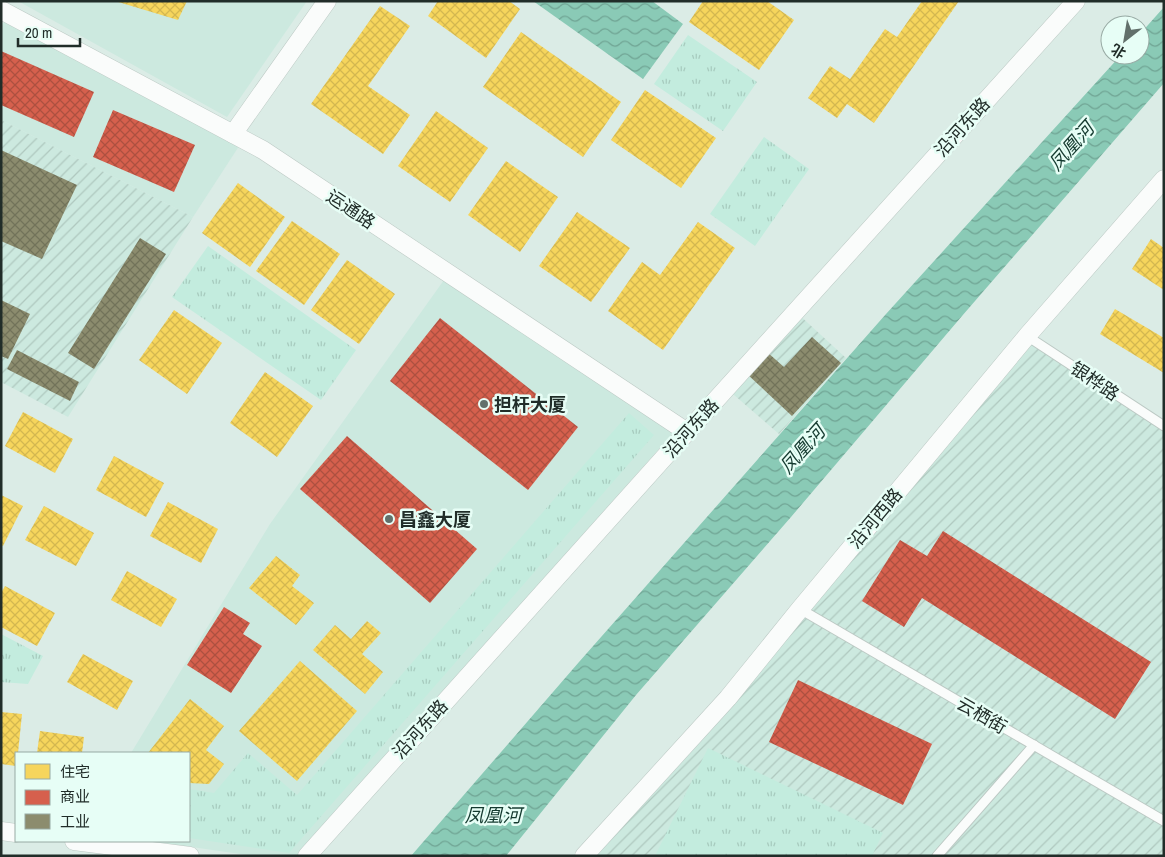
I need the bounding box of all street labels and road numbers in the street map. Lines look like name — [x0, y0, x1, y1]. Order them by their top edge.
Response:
street label: 沿河东路 — [929, 92, 995, 162]
street label: 运通路 — [322, 184, 380, 234]
street label: 银桦路 — [1066, 356, 1124, 406]
street label: 沿河东路 — [658, 393, 724, 463]
street label: 沿河西路 — [842, 482, 908, 554]
street label: 云栖街 — [952, 691, 1012, 739]
street label: 沿河东路 — [387, 694, 453, 764]

